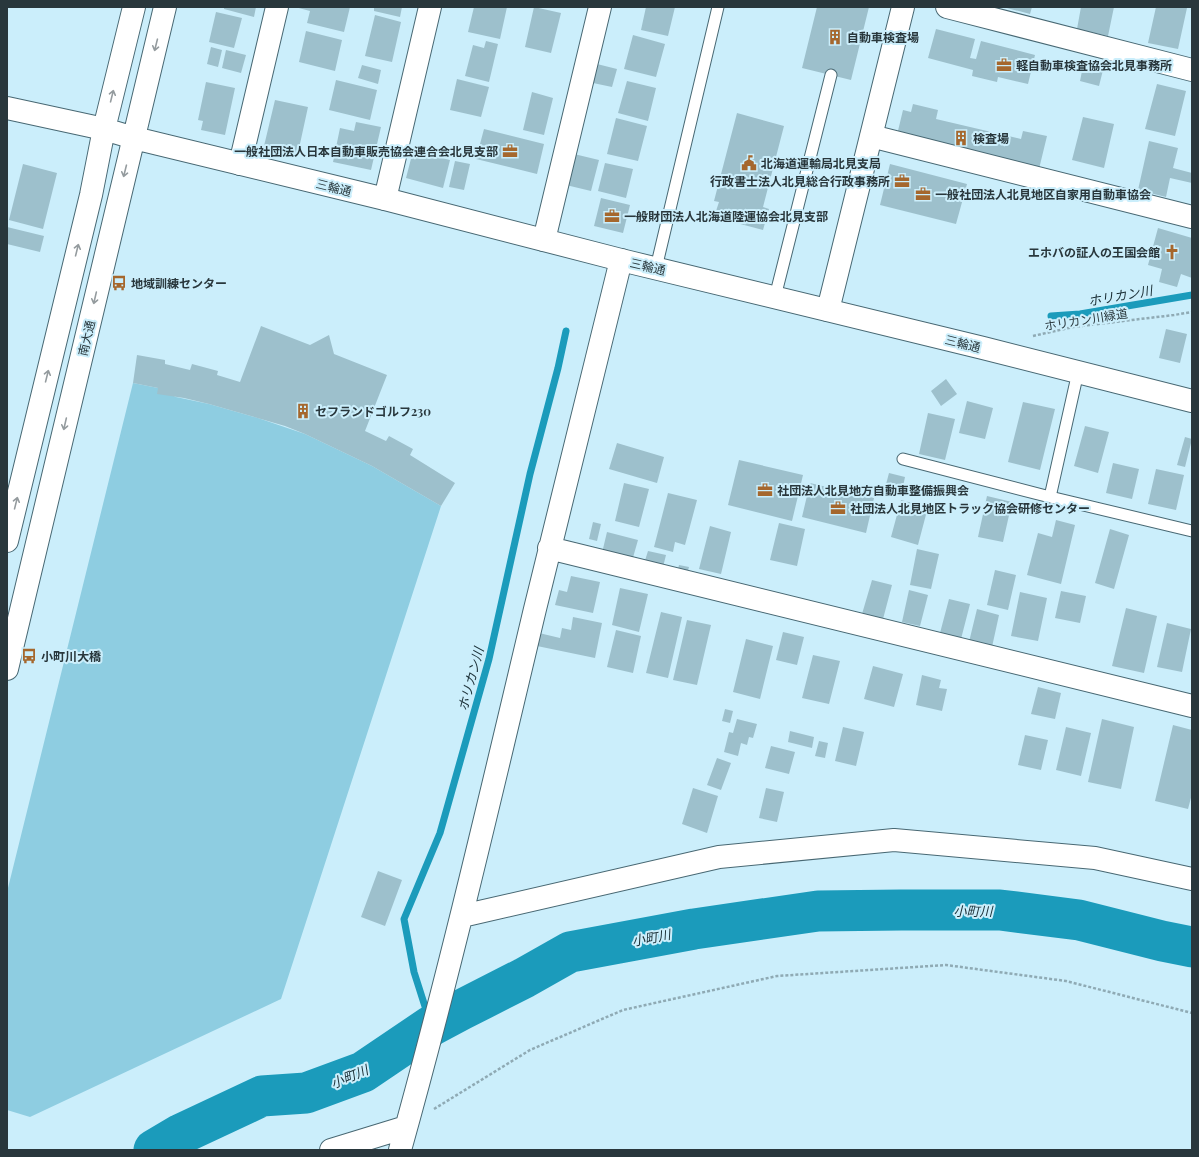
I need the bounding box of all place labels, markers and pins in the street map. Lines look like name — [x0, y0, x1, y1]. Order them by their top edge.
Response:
building icon: 自動車検査場 — [826, 28, 844, 46]
place label: 自動車検査場 — [847, 29, 919, 45]
office icon: 軽自動車検査協会北見事務所 — [995, 56, 1013, 74]
place label: 軽自動車検査協会北見事務所 — [1016, 57, 1172, 73]
building icon: 検査場 — [952, 129, 970, 147]
place label: 検査場 — [973, 130, 1009, 146]
office icon: 一般社団法人日本自動車販売協会連合会北見支部 — [501, 142, 519, 160]
place label: 一般社団法人日本自動車販売協会連合会北見支部 — [234, 143, 498, 159]
public building icon: 北海道運輸局北見支局 — [740, 154, 758, 172]
place label: 北海道運輸局北見支局 — [761, 155, 881, 171]
office icon: 行政書士法人北見総合行政事務所 — [893, 172, 911, 190]
place label: 行政書士法人北見総合行政事務所 — [710, 173, 890, 189]
office icon: 一般社団法人北見地区自家用自動車協会 — [914, 185, 932, 203]
place label: 一般社団法人北見地区自家用自動車協会 — [935, 186, 1151, 202]
office icon: 一般財団法人北海道陸運協会北見支部 — [603, 207, 621, 225]
place label: 一般財団法人北海道陸運協会北見支部 — [624, 208, 828, 224]
church icon: エホバの証人の王国会館 — [1163, 243, 1181, 261]
place label: エホバの証人の王国会館 — [1028, 244, 1160, 260]
bus stop icon: 地域訓練センター — [110, 274, 128, 292]
place label: 地域訓練センター — [131, 275, 227, 291]
building icon: セフランドゴルフ230 — [294, 402, 312, 420]
place label: セフランドゴルフ230 — [315, 403, 431, 419]
office icon: 社団法人北見地方自動車整備振興会 — [756, 481, 774, 499]
place label: 社団法人北見地方自動車整備振興会 — [777, 482, 969, 498]
office icon: 社団法人北見地区トラック協会研修センター — [829, 499, 847, 517]
place label: 社団法人北見地区トラック協会研修センター — [850, 500, 1090, 516]
bus stop icon: 小町川大橋 — [20, 647, 38, 665]
place label: 小町川大橋 — [41, 648, 102, 664]

